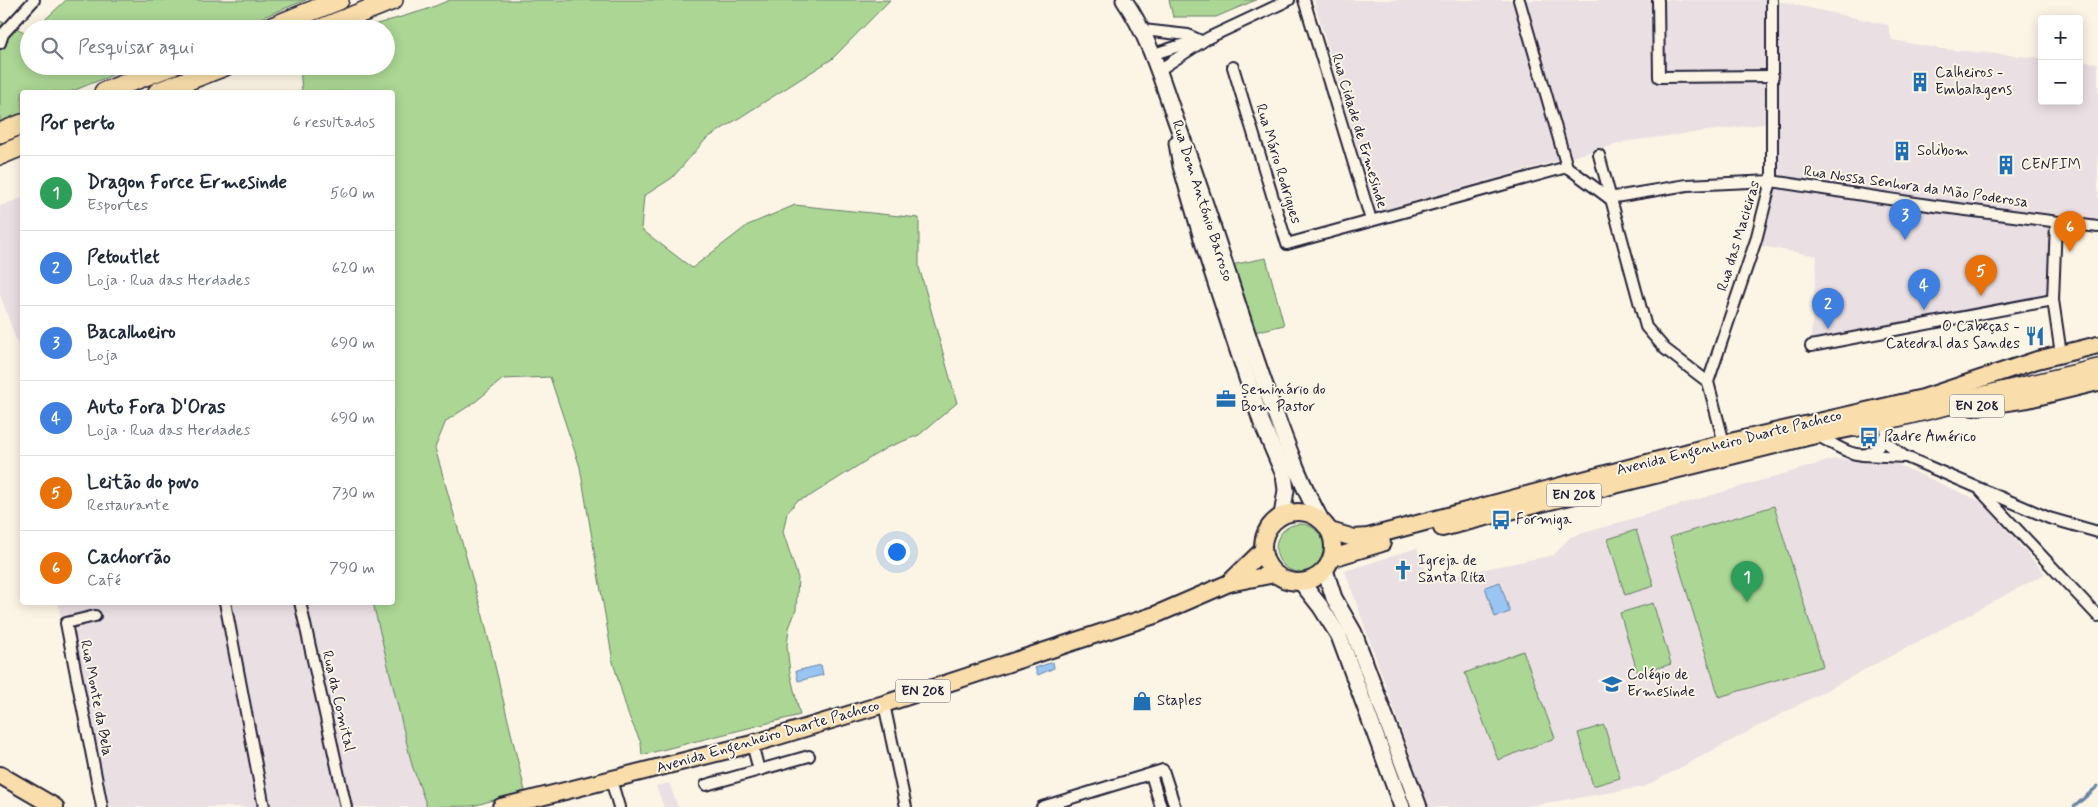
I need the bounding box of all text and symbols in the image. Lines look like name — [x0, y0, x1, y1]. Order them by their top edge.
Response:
map controls — [2038, 15, 2083, 105]
button: + — [2038, 15, 2083, 60]
search box — [20, 20, 395, 75]
icon: search — [38, 34, 66, 62]
text: Pesquisar aqui — [78, 35, 194, 60]
street label: Rua Cidade de Ermesinde — [1326, 51, 1392, 211]
button: − — [2038, 60, 2083, 105]
place label: Calheiros - Embalagens — [1935, 63, 2012, 100]
building icon: Calheiros - Embalagens — [1909, 71, 1931, 93]
street label: Rua Mário Rodrigues — [1250, 102, 1306, 227]
text: Por perto — [40, 109, 115, 137]
text: 6 resultados — [293, 112, 375, 133]
street label: Rua Dom António Barroso — [1166, 118, 1238, 284]
building icon: Solibom — [1891, 140, 1913, 162]
place label: Solibom — [1917, 141, 1969, 161]
building icon: CENFIM — [1995, 154, 2017, 176]
place label: CENFIM — [2021, 155, 2081, 175]
street label: Rua Nossa Senhora da Mão Poderosa — [1802, 161, 2030, 213]
text: Dragon Force Ermesinde — [87, 170, 287, 195]
street label: Rua das Macieiras — [1713, 178, 1765, 294]
text: 1 — [52, 183, 60, 204]
text: 560 m — [330, 183, 375, 204]
text: Esportes — [87, 195, 148, 216]
pin: 3 — [1889, 199, 1921, 240]
pin: 6 — [2054, 211, 2086, 252]
text: Petoutlet — [87, 245, 160, 270]
pin: 5 — [1965, 255, 1997, 296]
text: 2 — [52, 258, 60, 279]
text: 620 m — [332, 258, 375, 279]
pin: 4 — [1908, 269, 1940, 310]
text: Loja · Rua das Herdades — [87, 270, 250, 291]
pin: 2 — [1812, 288, 1844, 329]
place label: O Cabeças - Catedral das Sandes — [1886, 317, 2020, 354]
text: Bacalhoeiro — [87, 320, 176, 345]
restaurant icon: O Cabeças - Catedral das Sandes — [2024, 325, 2046, 347]
text: 3 — [52, 333, 60, 354]
text: 690 m — [331, 333, 375, 354]
text: Loja — [87, 345, 118, 366]
place label: Seminário do Bom Pastor — [1241, 380, 1326, 417]
office icon: Seminário do Bom Pastor — [1215, 388, 1237, 410]
road number: EN 208 — [1950, 394, 2004, 418]
text: Auto Fora D'Oras — [87, 395, 226, 420]
street label: Avenida Engenheiro Duarte Pacheco — [1614, 405, 1844, 482]
text: 4 — [51, 408, 61, 429]
text: 690 m — [331, 408, 375, 429]
text: Loja · Rua das Herdades — [87, 420, 250, 441]
bus stop icon: Padre Américo — [1858, 426, 1880, 448]
place label: Padre Américo — [1884, 427, 1976, 447]
text: Leitão do povo — [87, 470, 199, 495]
text: 5 — [51, 483, 61, 504]
text: 730 m — [332, 483, 375, 504]
road number: EN 208 — [1546, 484, 1602, 506]
text: Restaurante — [87, 495, 169, 516]
bus stop icon: Formiga — [1490, 509, 1512, 531]
place label: Formiga — [1516, 510, 1573, 530]
your location — [884, 539, 910, 565]
text: Cachorrão — [87, 545, 171, 570]
place label: Igreja de Santa Rita — [1418, 551, 1486, 588]
text: 6 — [52, 558, 60, 579]
text: 790 m — [329, 558, 375, 579]
church icon: Igreja de Santa Rita — [1392, 559, 1414, 581]
pin: 1 — [1731, 561, 1763, 602]
text: Café — [87, 570, 121, 591]
street label: Rua Monte da Bela — [75, 638, 117, 758]
street label: Rua da Comital — [317, 649, 359, 754]
place label: Colégio de Ermesinde — [1627, 665, 1695, 702]
school or university icon: Colégio de Ermesinde — [1601, 673, 1623, 695]
road number: EN 208 — [896, 679, 950, 702]
shop icon: Staples — [1131, 690, 1153, 712]
place label: Staples — [1157, 691, 1202, 711]
street label: Avenida Engenheiro Duarte Pacheco — [654, 696, 882, 779]

